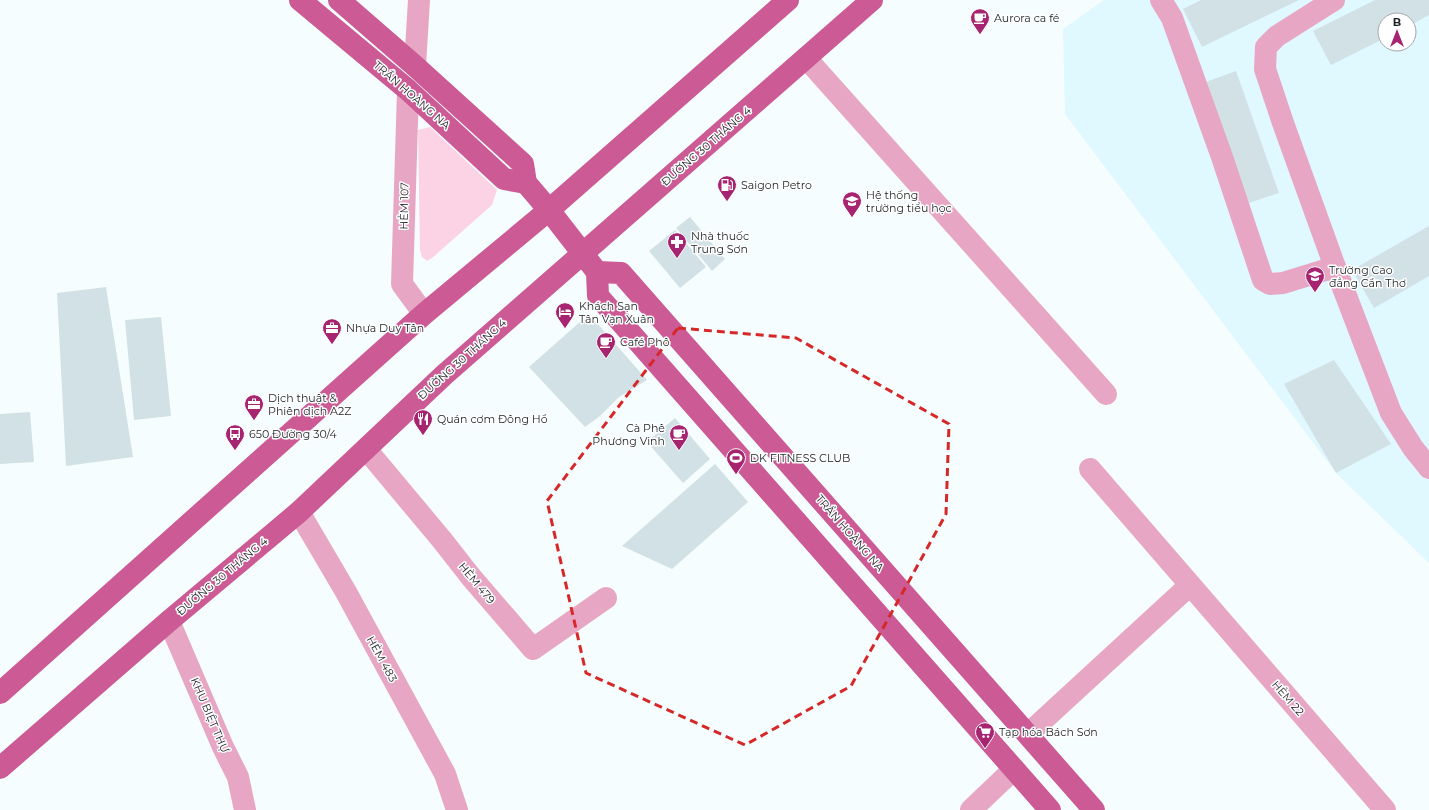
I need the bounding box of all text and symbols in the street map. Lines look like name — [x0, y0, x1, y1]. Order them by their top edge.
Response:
cafe icon: Aurora ca fé — [969, 7, 991, 35]
place label: Aurora ca fé — [994, 11, 1060, 25]
north arrow — [1377, 12, 1417, 52]
text: B — [1393, 15, 1401, 29]
street label: TRẦN HOÀNG NA — [371, 58, 453, 132]
street label: ĐƯỜNG 30 THÁNG 4 — [658, 103, 754, 189]
fuel station icon: Saigon Petro — [716, 174, 738, 202]
place label: Saigon Petro — [741, 178, 812, 192]
street label: HẺM 107 — [397, 182, 411, 230]
place label: Hệ thống trường tiểu học — [866, 188, 952, 215]
school or university icon: Hệ thống trường tiểu học — [841, 190, 863, 218]
place label: Nhà thuốc Trung Sơn — [691, 229, 749, 256]
pharmacy icon: Nhà thuốc Trung Sơn — [666, 231, 688, 259]
place label: Trường Cao đẳng Cần Thơ — [1329, 263, 1406, 290]
school or university icon: Trường Cao đẳng Cần Thơ — [1304, 265, 1326, 293]
place label: Khách Sạn Tân Vạn Xuân — [579, 299, 654, 326]
hotel icon: Khách Sạn Tân Vạn Xuân — [554, 301, 576, 329]
street label: ĐƯỜNG 30 THÁNG 4 — [415, 315, 510, 403]
office icon: Nhựa Duy Tân — [321, 317, 343, 345]
place label: Nhựa Duy Tân — [346, 321, 424, 335]
cafe icon: Café Phô — [595, 331, 617, 359]
place label: Café Phô — [620, 335, 670, 349]
place label: Dịch thuật & Phiên dịch A2Z — [268, 391, 351, 418]
office icon: Dịch thuật & Phiên dịch A2Z — [243, 393, 265, 421]
restaurant icon: Quán cơm Đông Hồ — [412, 408, 434, 436]
place label: Quán cơm Đông Hồ — [437, 412, 548, 426]
place label: Cà Phê Phương Vinh — [592, 421, 665, 448]
bus stop icon: 650 Đường 30/4 — [224, 423, 246, 451]
cafe icon: Cà Phê Phương Vinh — [668, 423, 690, 451]
place label: 650 Đường 30/4 — [249, 427, 337, 441]
sports icon: DK FITNESS CLUB — [725, 447, 747, 475]
place label: DK FITNESS CLUB — [750, 451, 850, 465]
street label: TRẦN HOÀNG NA — [813, 492, 887, 574]
street label: ĐƯỜNG 30 THÁNG 4 — [174, 533, 271, 618]
street label: HẺM 479 — [456, 560, 498, 607]
street label: HẺM 483 — [364, 634, 400, 684]
street label: KHU BIỆT THỰ — [188, 675, 232, 755]
street label: HẺM 22 — [1269, 677, 1307, 719]
supermarket icon: Tạp hóa Bách Sơn — [974, 721, 996, 749]
place label: Tạp hóa Bách Sơn — [999, 725, 1098, 739]

